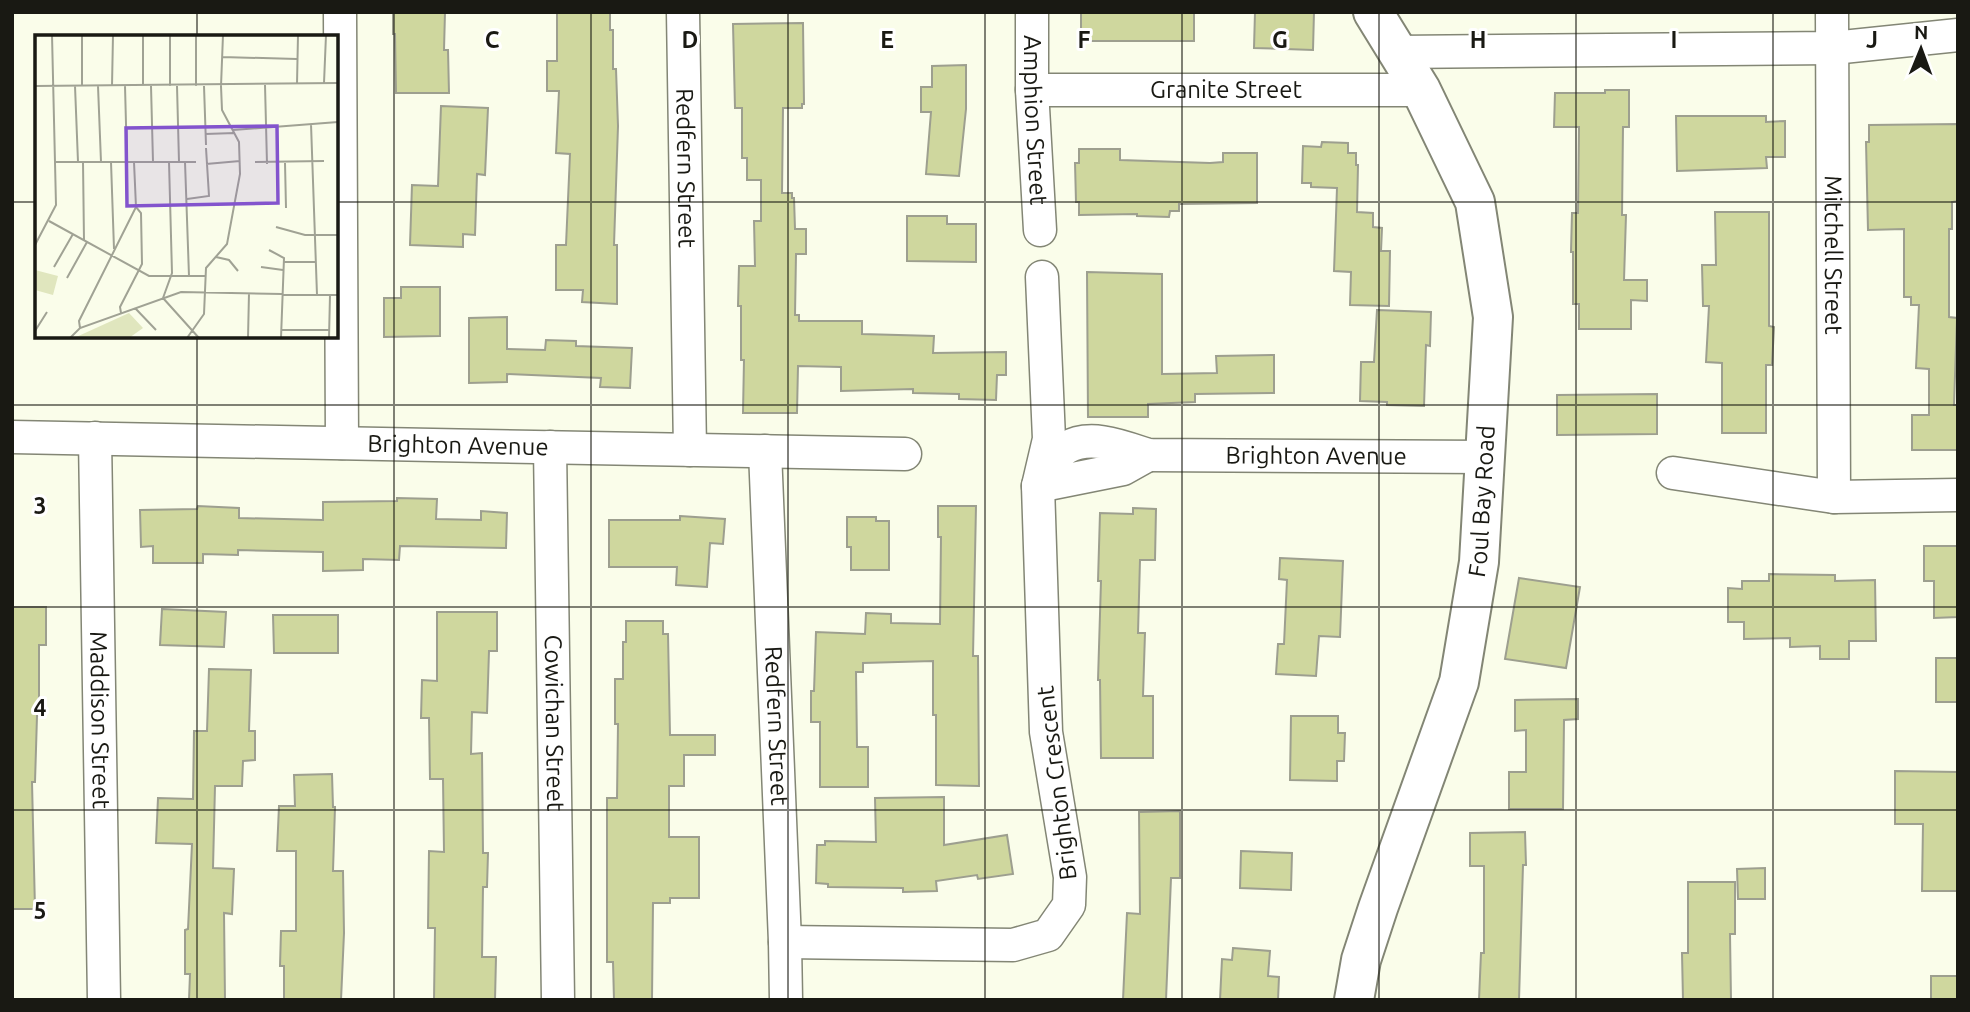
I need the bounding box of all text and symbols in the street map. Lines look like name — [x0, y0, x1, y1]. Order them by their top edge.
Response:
north arrow — [1886, 14, 1956, 84]
text: N — [1914, 21, 1929, 43]
text: C — [485, 27, 500, 52]
text: D — [682, 27, 698, 52]
text: E — [880, 27, 894, 52]
text: F — [1078, 27, 1091, 52]
text: G — [1272, 27, 1288, 52]
text: H — [1470, 27, 1486, 52]
text: I — [1671, 27, 1677, 52]
text: J — [1866, 27, 1878, 52]
inset map — [35, 35, 338, 338]
street label: Amphion Street — [1019, 35, 1053, 206]
street label: Granite Street — [1150, 76, 1303, 103]
street label: Redfern Street — [671, 88, 701, 249]
street label: Mitchell Street — [1820, 175, 1847, 335]
street label: Foul Bay Road — [1463, 424, 1500, 579]
street label: Brighton Avenue — [367, 430, 549, 460]
street label: Brighton Avenue — [1225, 441, 1407, 470]
text: 3 — [34, 493, 46, 518]
street label: Maddison Street — [85, 631, 115, 810]
street label: Cowichan Street — [540, 634, 569, 812]
street label: Redfern Street — [760, 645, 793, 807]
street label: Brighton Crescent — [1031, 684, 1082, 882]
text: 4 — [34, 695, 47, 720]
text: 5 — [34, 898, 46, 923]

